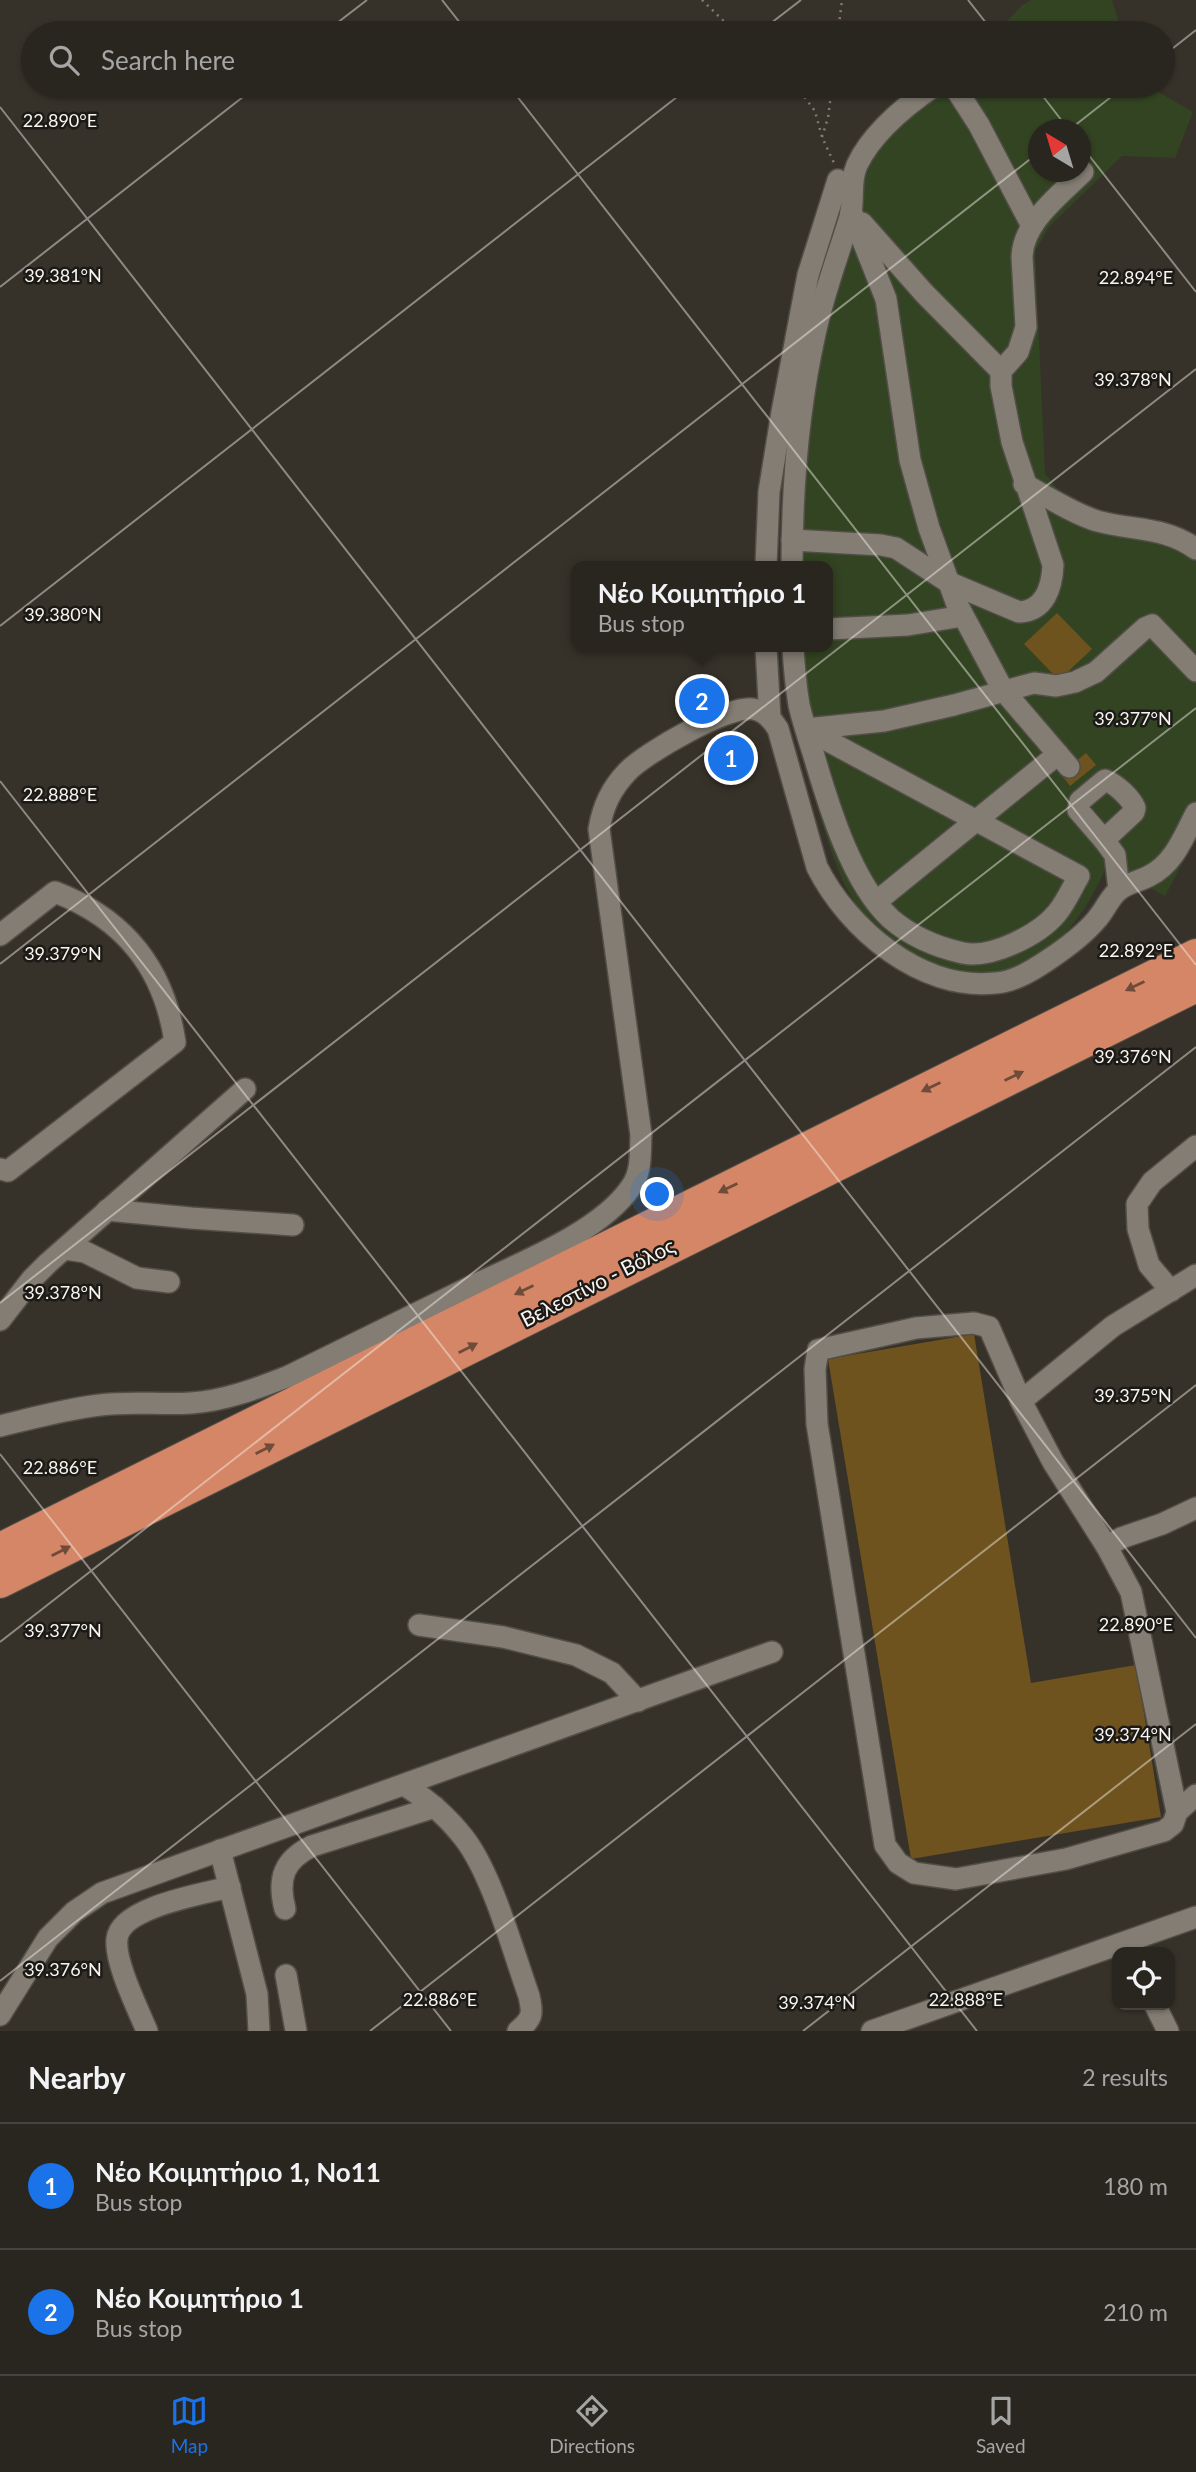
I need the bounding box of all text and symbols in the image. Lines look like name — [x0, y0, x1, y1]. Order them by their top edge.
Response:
search box — [21, 21, 1175, 98]
icon: search — [45, 41, 83, 79]
text: Search here — [101, 44, 235, 76]
text: 22.890°E — [23, 109, 97, 131]
north arrow — [1028, 119, 1091, 182]
text: 39.381°N — [24, 264, 102, 286]
text: 22.894°E — [1099, 266, 1173, 288]
text: 39.378°N — [1094, 368, 1172, 390]
popup — [571, 561, 833, 652]
text: Νέο Κοιμητήριο 1 — [598, 577, 806, 609]
text: 39.380°N — [24, 603, 102, 625]
text: Bus stop — [598, 609, 685, 637]
pin: 2 — [679, 675, 725, 727]
text: 39.377°N — [1094, 707, 1172, 729]
pin: 1 — [708, 732, 754, 784]
text: 22.888°E — [23, 783, 97, 805]
text: 22.892°E — [1099, 939, 1173, 961]
text: 39.379°N — [24, 942, 102, 964]
one-way arrow — [1125, 980, 1145, 991]
text: 39.376°N — [1094, 1045, 1172, 1067]
one-way arrow — [1004, 1070, 1024, 1082]
one-way arrow — [921, 1081, 941, 1092]
your location — [640, 1177, 674, 1211]
one-way arrow — [717, 1182, 737, 1194]
street label: Βελεστίνο - Βόλος — [516, 1232, 679, 1331]
text: 39.378°N — [24, 1281, 102, 1303]
one-way arrow — [514, 1284, 534, 1295]
one-way arrow — [458, 1342, 478, 1353]
text: 39.375°N — [1094, 1384, 1172, 1406]
one-way arrow — [255, 1444, 275, 1455]
text: 22.886°E — [23, 1456, 97, 1478]
one-way arrow — [51, 1546, 71, 1557]
text: 22.890°E — [1099, 1613, 1173, 1635]
text: 39.377°N — [24, 1619, 102, 1641]
text: 39.374°N — [1094, 1723, 1172, 1745]
map controls — [1112, 1947, 1175, 2010]
button: locate — [1112, 1947, 1175, 2010]
text: 39.376°N — [24, 1958, 102, 1980]
text: 22.886°E — [403, 1988, 477, 2010]
text: 22.888°E — [929, 1988, 1003, 2010]
text: 39.374°N — [778, 1991, 856, 2013]
text: Nearby — [28, 2059, 126, 2095]
text: 2 results — [1082, 2063, 1168, 2091]
text: Νέο Κοιμητήριο 1, Νο11 — [95, 2156, 381, 2188]
text: 1 — [44, 2172, 58, 2200]
text: 180 m — [1103, 2172, 1168, 2200]
text: Bus stop — [95, 2188, 182, 2216]
text: Νέο Κοιμητήριο 1 — [95, 2282, 304, 2314]
text: 2 — [44, 2298, 58, 2326]
text: 210 m — [1103, 2298, 1168, 2326]
text: Bus stop — [95, 2314, 182, 2342]
tab: Map — [170, 2392, 208, 2457]
tab: Directions — [549, 2392, 635, 2457]
tab: Saved — [976, 2392, 1026, 2457]

